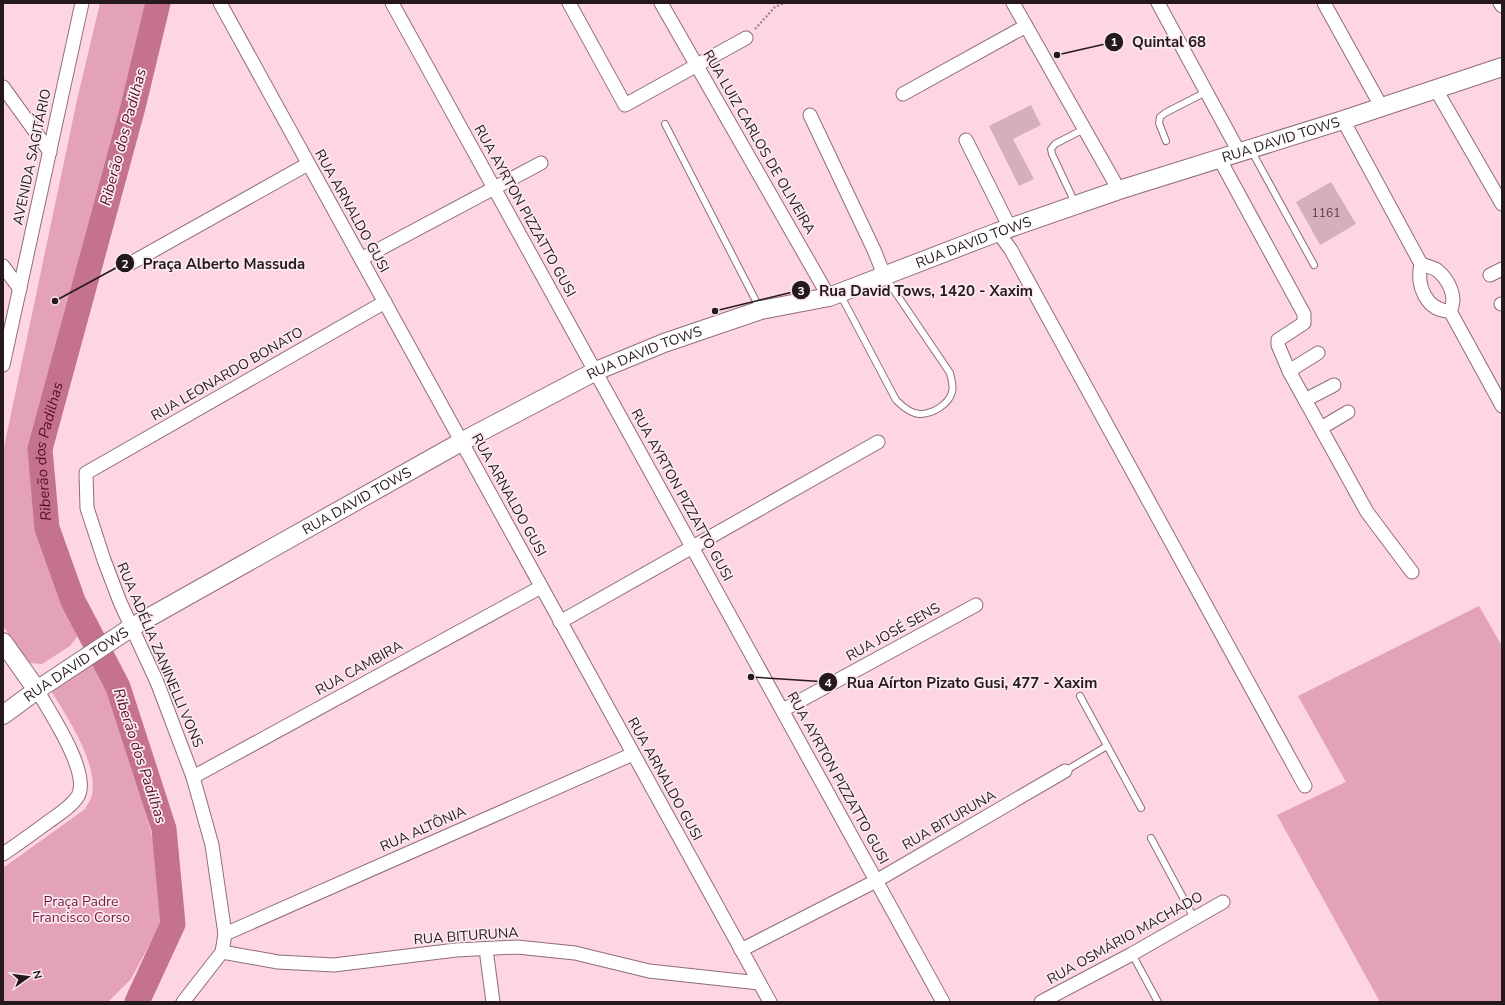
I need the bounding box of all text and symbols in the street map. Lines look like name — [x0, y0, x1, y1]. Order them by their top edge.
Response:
callout: Quintal 68 — [1104, 28, 1214, 55]
text: Quintal 68 — [1132, 32, 1206, 52]
text: 1 — [1110, 34, 1118, 50]
street label: RUA LUIZ CARLOS DE OLIVEIRA — [698, 46, 820, 238]
water label: Riberão dos Padilhas — [95, 66, 151, 208]
street label: AVENIDA SAGITÁRIO — [8, 87, 56, 227]
street label: RUA DAVID TOWS — [1219, 112, 1342, 167]
street label: RUA AYRTON PIZZATTO GUSI — [470, 122, 580, 300]
street label: RUA ARNALDO GUSI — [310, 146, 394, 276]
house number: 1161 — [1312, 205, 1340, 221]
street label: RUA DAVID TOWS — [913, 212, 1034, 272]
callout: Praça Alberto Massuda — [115, 250, 313, 277]
text: Praça Alberto Massuda — [143, 254, 305, 274]
text: 2 — [121, 256, 129, 272]
callout: Rua David Tows, 1420 - Xaxim — [791, 277, 1041, 304]
text: Rua David Tows, 1420 - Xaxim — [819, 281, 1033, 301]
text: 3 — [797, 283, 805, 299]
street label: RUA DAVID TOWS — [583, 321, 705, 384]
street label: RUA LEONARDO BONATO — [147, 323, 307, 425]
water label: Riberão dos Padilhas — [30, 380, 68, 522]
street label: RUA AYRTON PIZZATTO GUSI — [627, 406, 737, 584]
street label: RUA ARNALDO GUSI — [467, 430, 551, 560]
street label: RUA DAVID TOWS — [299, 462, 415, 539]
street label: RUA ADÉLIA ZANINELLI VONS — [112, 560, 208, 751]
street label: RUA JOSÉ SENS — [843, 598, 944, 666]
street label: RUA DAVID TOWS — [20, 622, 133, 706]
street label: RUA CAMBIRA — [312, 636, 406, 700]
callout: Rua Aírton Pizato Gusi, 477 - Xaxim — [818, 669, 1105, 696]
text: Rua Aírton Pizato Gusi, 477 - Xaxim — [847, 673, 1097, 693]
text: 4 — [824, 675, 832, 691]
water label: Riberão dos Padilhas — [109, 686, 171, 826]
street label: RUA AYRTON PIZZATTO GUSI — [783, 689, 893, 867]
street label: RUA ARNALDO GUSI — [623, 714, 707, 844]
street label: RUA BITURUNA — [899, 785, 999, 855]
street label: RUA ALTÔNIA — [377, 802, 469, 856]
street label: RUA OSMÁRIO MACHADO — [1044, 887, 1206, 989]
park label: Praça Padre Francisco Corso — [32, 892, 130, 927]
street label: RUA BITURUNA — [413, 923, 519, 949]
north arrow — [8, 957, 48, 997]
text: N — [29, 969, 45, 981]

